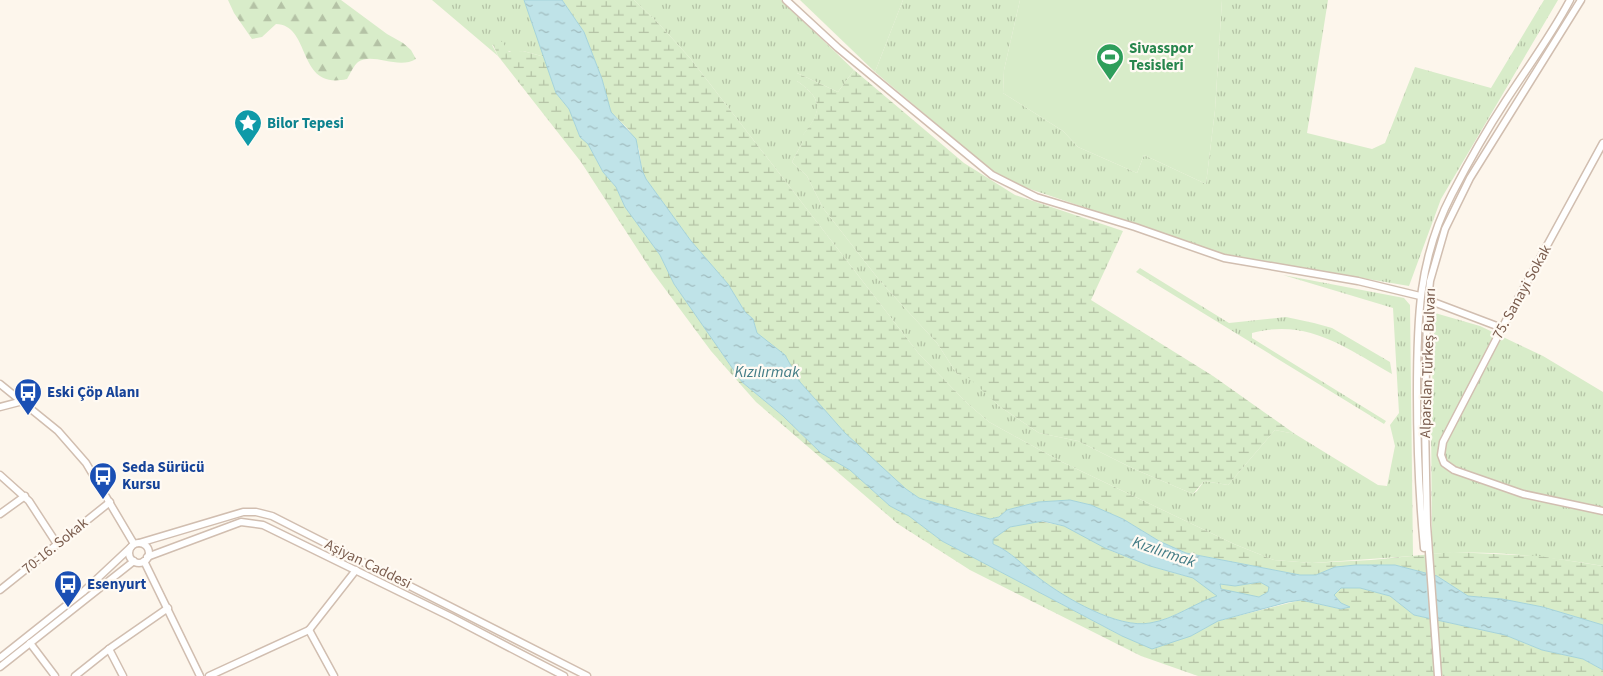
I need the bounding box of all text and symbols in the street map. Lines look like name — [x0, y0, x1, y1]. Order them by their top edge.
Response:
place label: Sivasspor Tesisleri — [1129, 38, 1193, 76]
sports icon: Sivasspor Tesisleri — [1095, 42, 1125, 81]
place icon: Bilor Tepesi — [233, 108, 263, 147]
place label: Bilor Tepesi — [267, 113, 344, 134]
street label: 75. Sanayi Sokak — [1487, 240, 1557, 343]
street label: Alparslan Türkeş Bulvarı — [1415, 288, 1441, 438]
water label: Kızılırmak — [734, 361, 800, 383]
bus stop icon: Eski Çöp Alanı — [13, 377, 43, 416]
place label: Eski Çöp Alanı — [47, 382, 139, 403]
place label: Seda Sürücü Kursu — [122, 457, 205, 495]
bus stop icon: Seda Sürücü Kursu — [88, 461, 118, 500]
street label: 70-16. Sokak — [17, 512, 93, 579]
water label: Kızılırmak — [1130, 531, 1199, 573]
street label: Aşiyan Caddesi — [321, 534, 415, 594]
bus stop icon: Esenyurt — [53, 569, 83, 608]
place label: Esenyurt — [87, 574, 147, 595]

